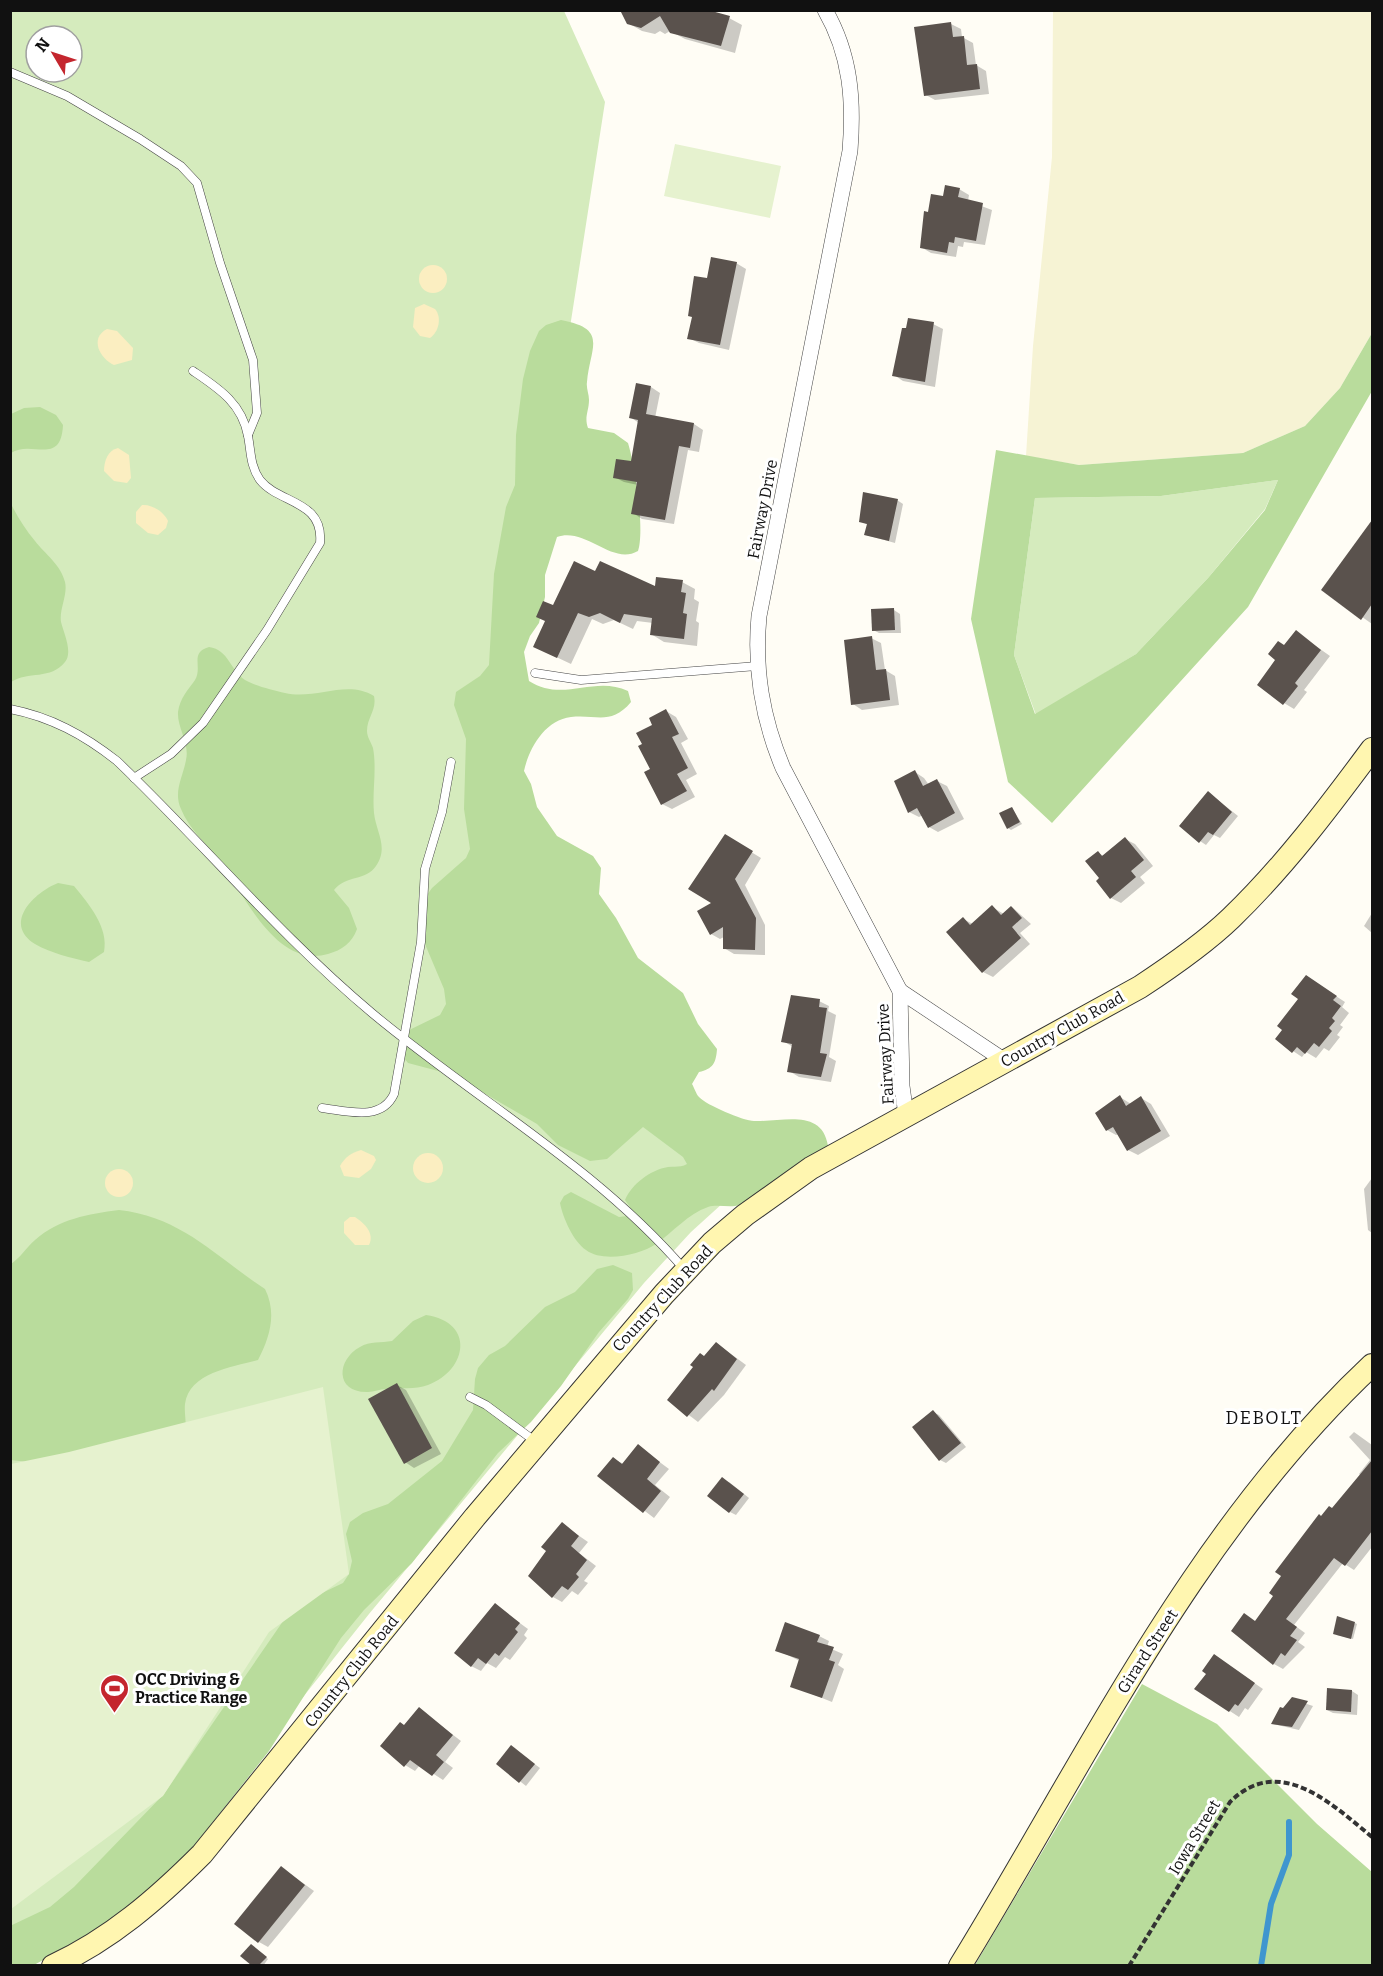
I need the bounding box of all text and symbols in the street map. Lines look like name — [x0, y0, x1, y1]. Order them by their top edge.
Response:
north arrow — [24, 24, 84, 84]
text: N — [31, 34, 54, 56]
street label: Fairway Drive — [744, 458, 781, 561]
street label: Country Club Road — [997, 987, 1128, 1071]
street label: Fairway Drive — [873, 1003, 898, 1105]
street label: Country Club Road — [608, 1241, 717, 1355]
district label: DEBOLT — [1225, 1407, 1303, 1429]
street label: Girard Street — [1113, 1605, 1182, 1697]
street label: Country Club Road — [300, 1611, 403, 1731]
place label: OCC Driving & Practice Range — [135, 1670, 248, 1707]
sports icon: OCC Driving & Practice Range — [98, 1672, 130, 1714]
street label: Iowa Street — [1165, 1796, 1224, 1878]

